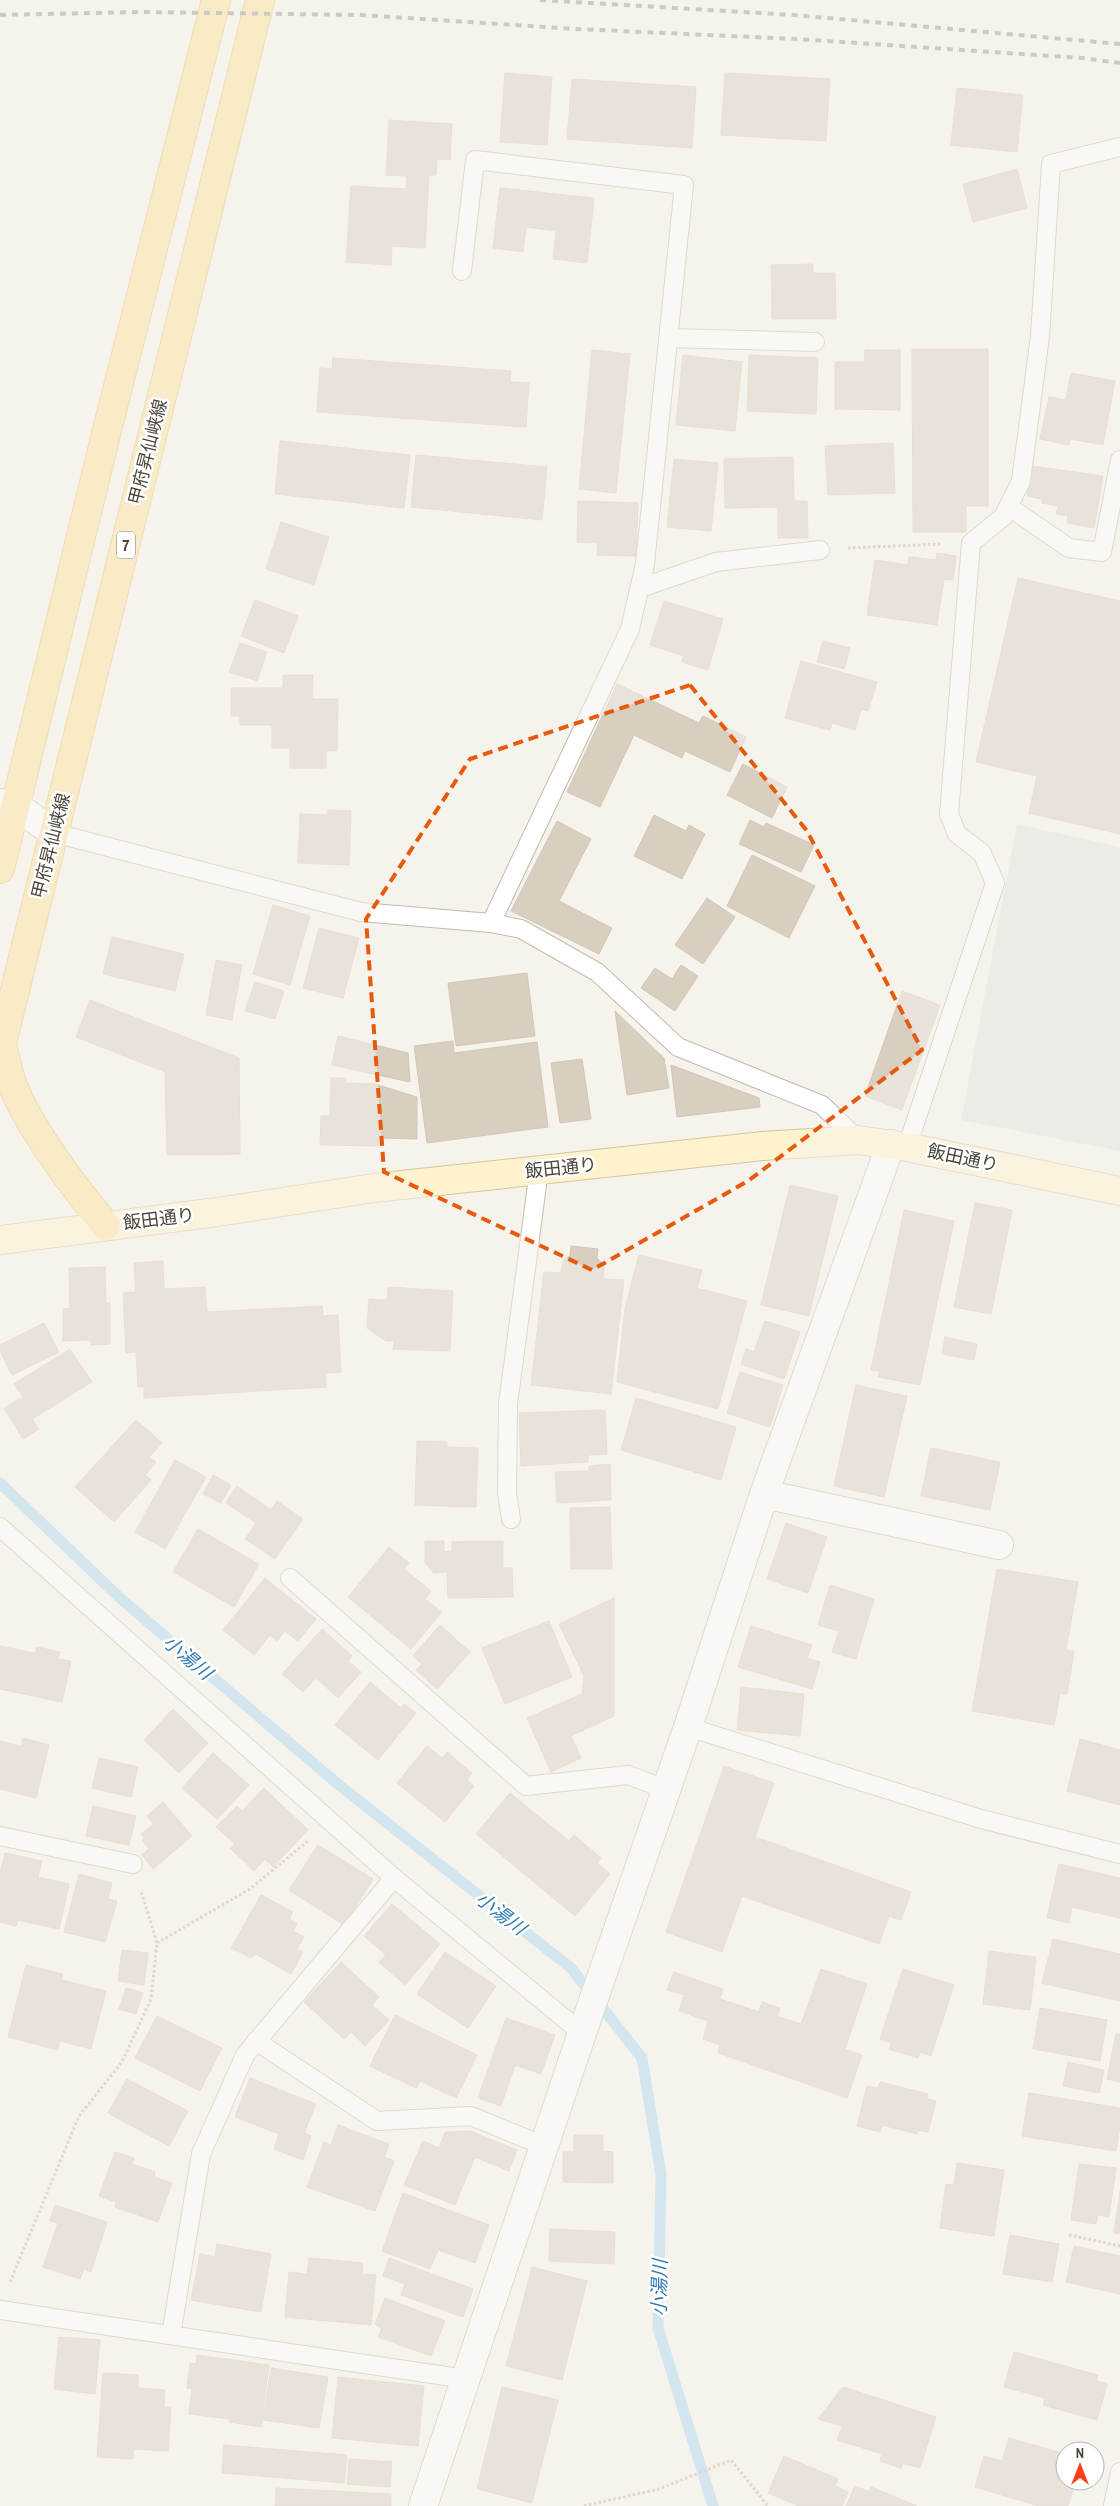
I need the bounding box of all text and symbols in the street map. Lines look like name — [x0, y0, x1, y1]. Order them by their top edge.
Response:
street label: 甲府昇仙峡線 — [122, 396, 173, 507]
road number: 7 — [117, 532, 135, 558]
street label: 甲府昇仙峡線 — [25, 790, 76, 901]
street label: 飯田通り — [925, 1138, 1001, 1177]
street label: 飯田通り — [524, 1151, 598, 1184]
street label: 飯田通り — [122, 1202, 196, 1235]
water label: 小湯川 — [158, 1629, 220, 1687]
water label: 小湯川 — [471, 1885, 533, 1942]
water label: 小湯川 — [646, 2257, 673, 2317]
north arrow — [1055, 2441, 1105, 2491]
text: N — [1076, 2444, 1084, 2462]

